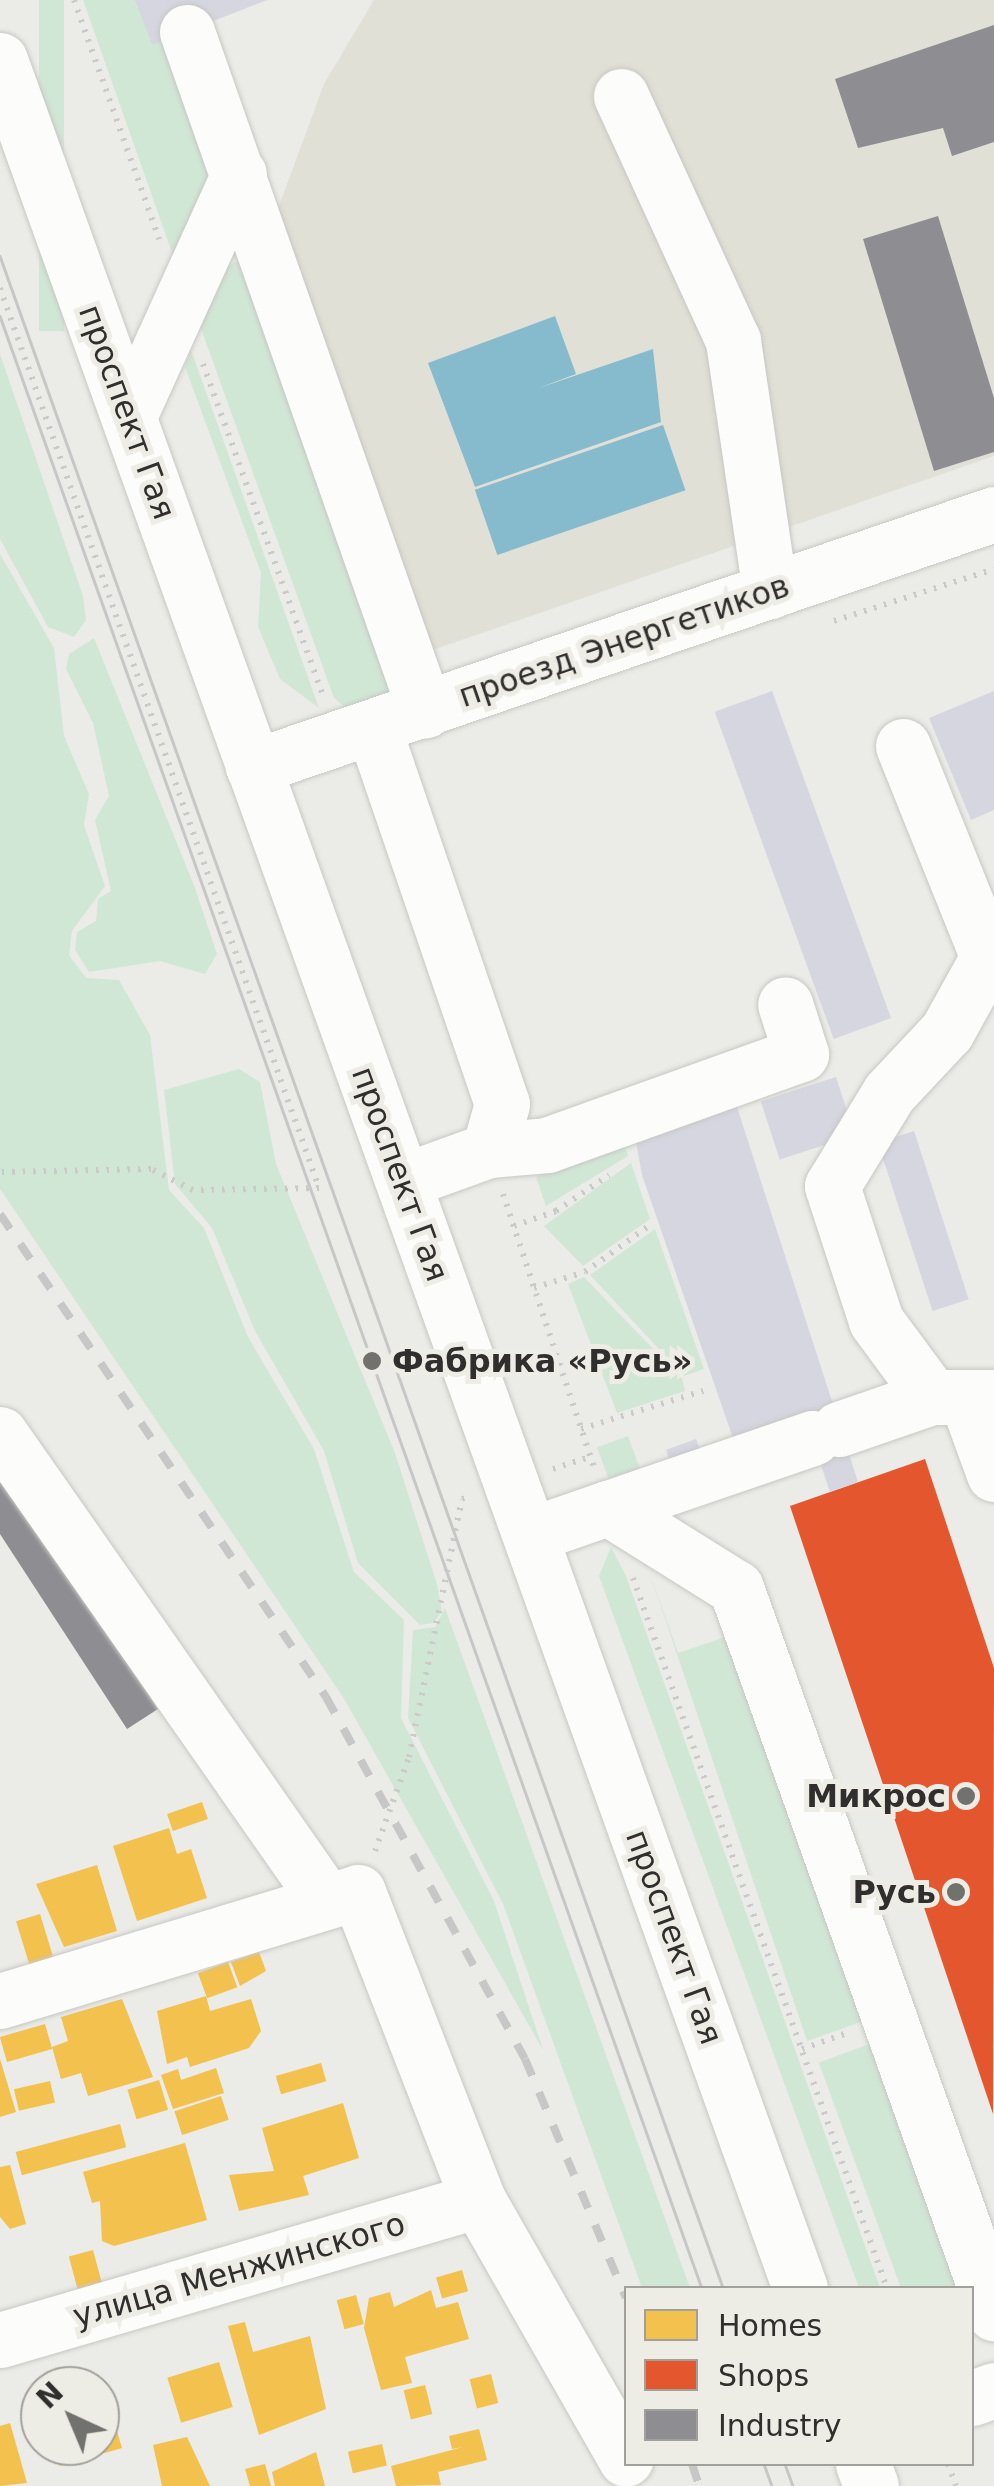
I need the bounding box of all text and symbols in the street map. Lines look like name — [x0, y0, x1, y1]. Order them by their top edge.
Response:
street label: проспект Гая — [70, 299, 184, 525]
street label: проезд Энергетиков — [454, 566, 794, 716]
street label: проспект Гая — [343, 1061, 457, 1287]
place label: Фабрика «Русь» — [392, 1342, 692, 1380]
marker: Фабрика «Русь» — [361, 1350, 383, 1372]
place label: Микрос — [806, 1777, 946, 1815]
marker: Микрос — [955, 1785, 977, 1807]
street label: проспект Гая — [617, 1824, 731, 2050]
place label: Русь — [852, 1873, 936, 1911]
marker: Русь — [945, 1881, 967, 1903]
street label: улица Менжинского — [69, 2204, 409, 2336]
legend — [624, 2286, 974, 2466]
text: Homes — [718, 2308, 822, 2343]
text: Shops — [718, 2358, 809, 2393]
north arrow — [20, 2366, 120, 2466]
text: N — [30, 2375, 70, 2416]
text: Industry — [718, 2408, 841, 2443]

